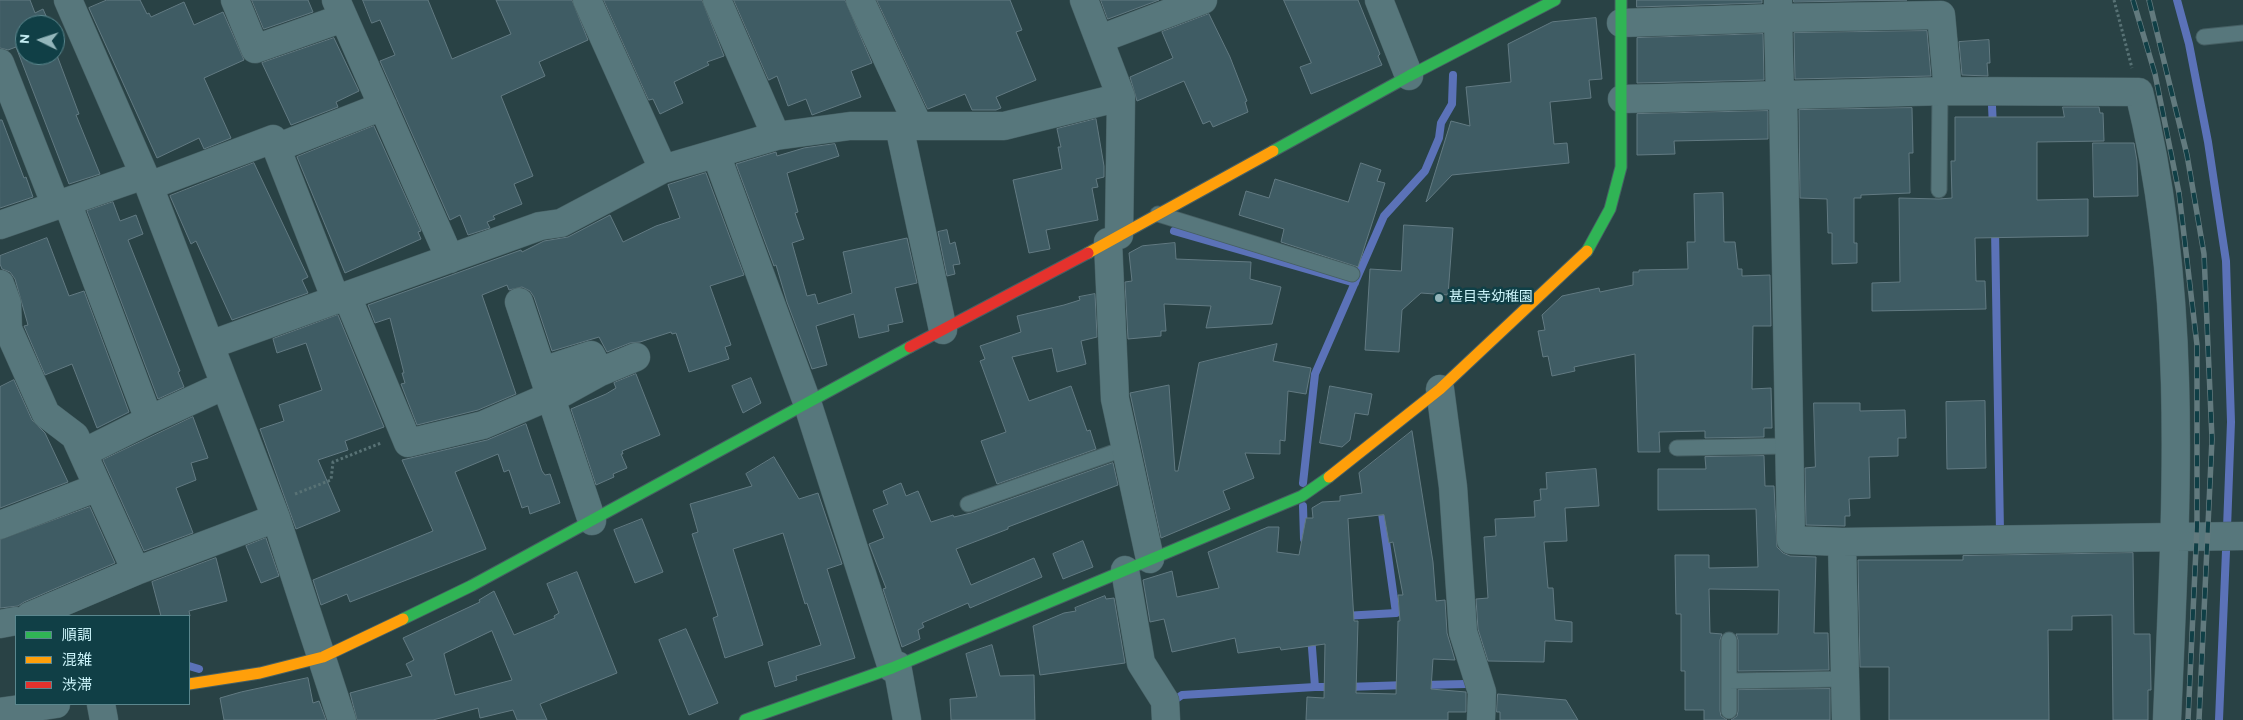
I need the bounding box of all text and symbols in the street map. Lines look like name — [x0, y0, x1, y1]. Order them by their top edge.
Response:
north arrow — [15, 15, 65, 65]
text: N — [17, 33, 34, 45]
place label: 甚目寺幼稚園 — [1449, 290, 1533, 306]
marker: 甚目寺幼稚園 — [1433, 292, 1445, 304]
legend — [15, 615, 190, 705]
text: 順調 — [62, 627, 92, 646]
text: 混雑 — [62, 652, 92, 671]
text: 渋滞 — [62, 677, 92, 696]

